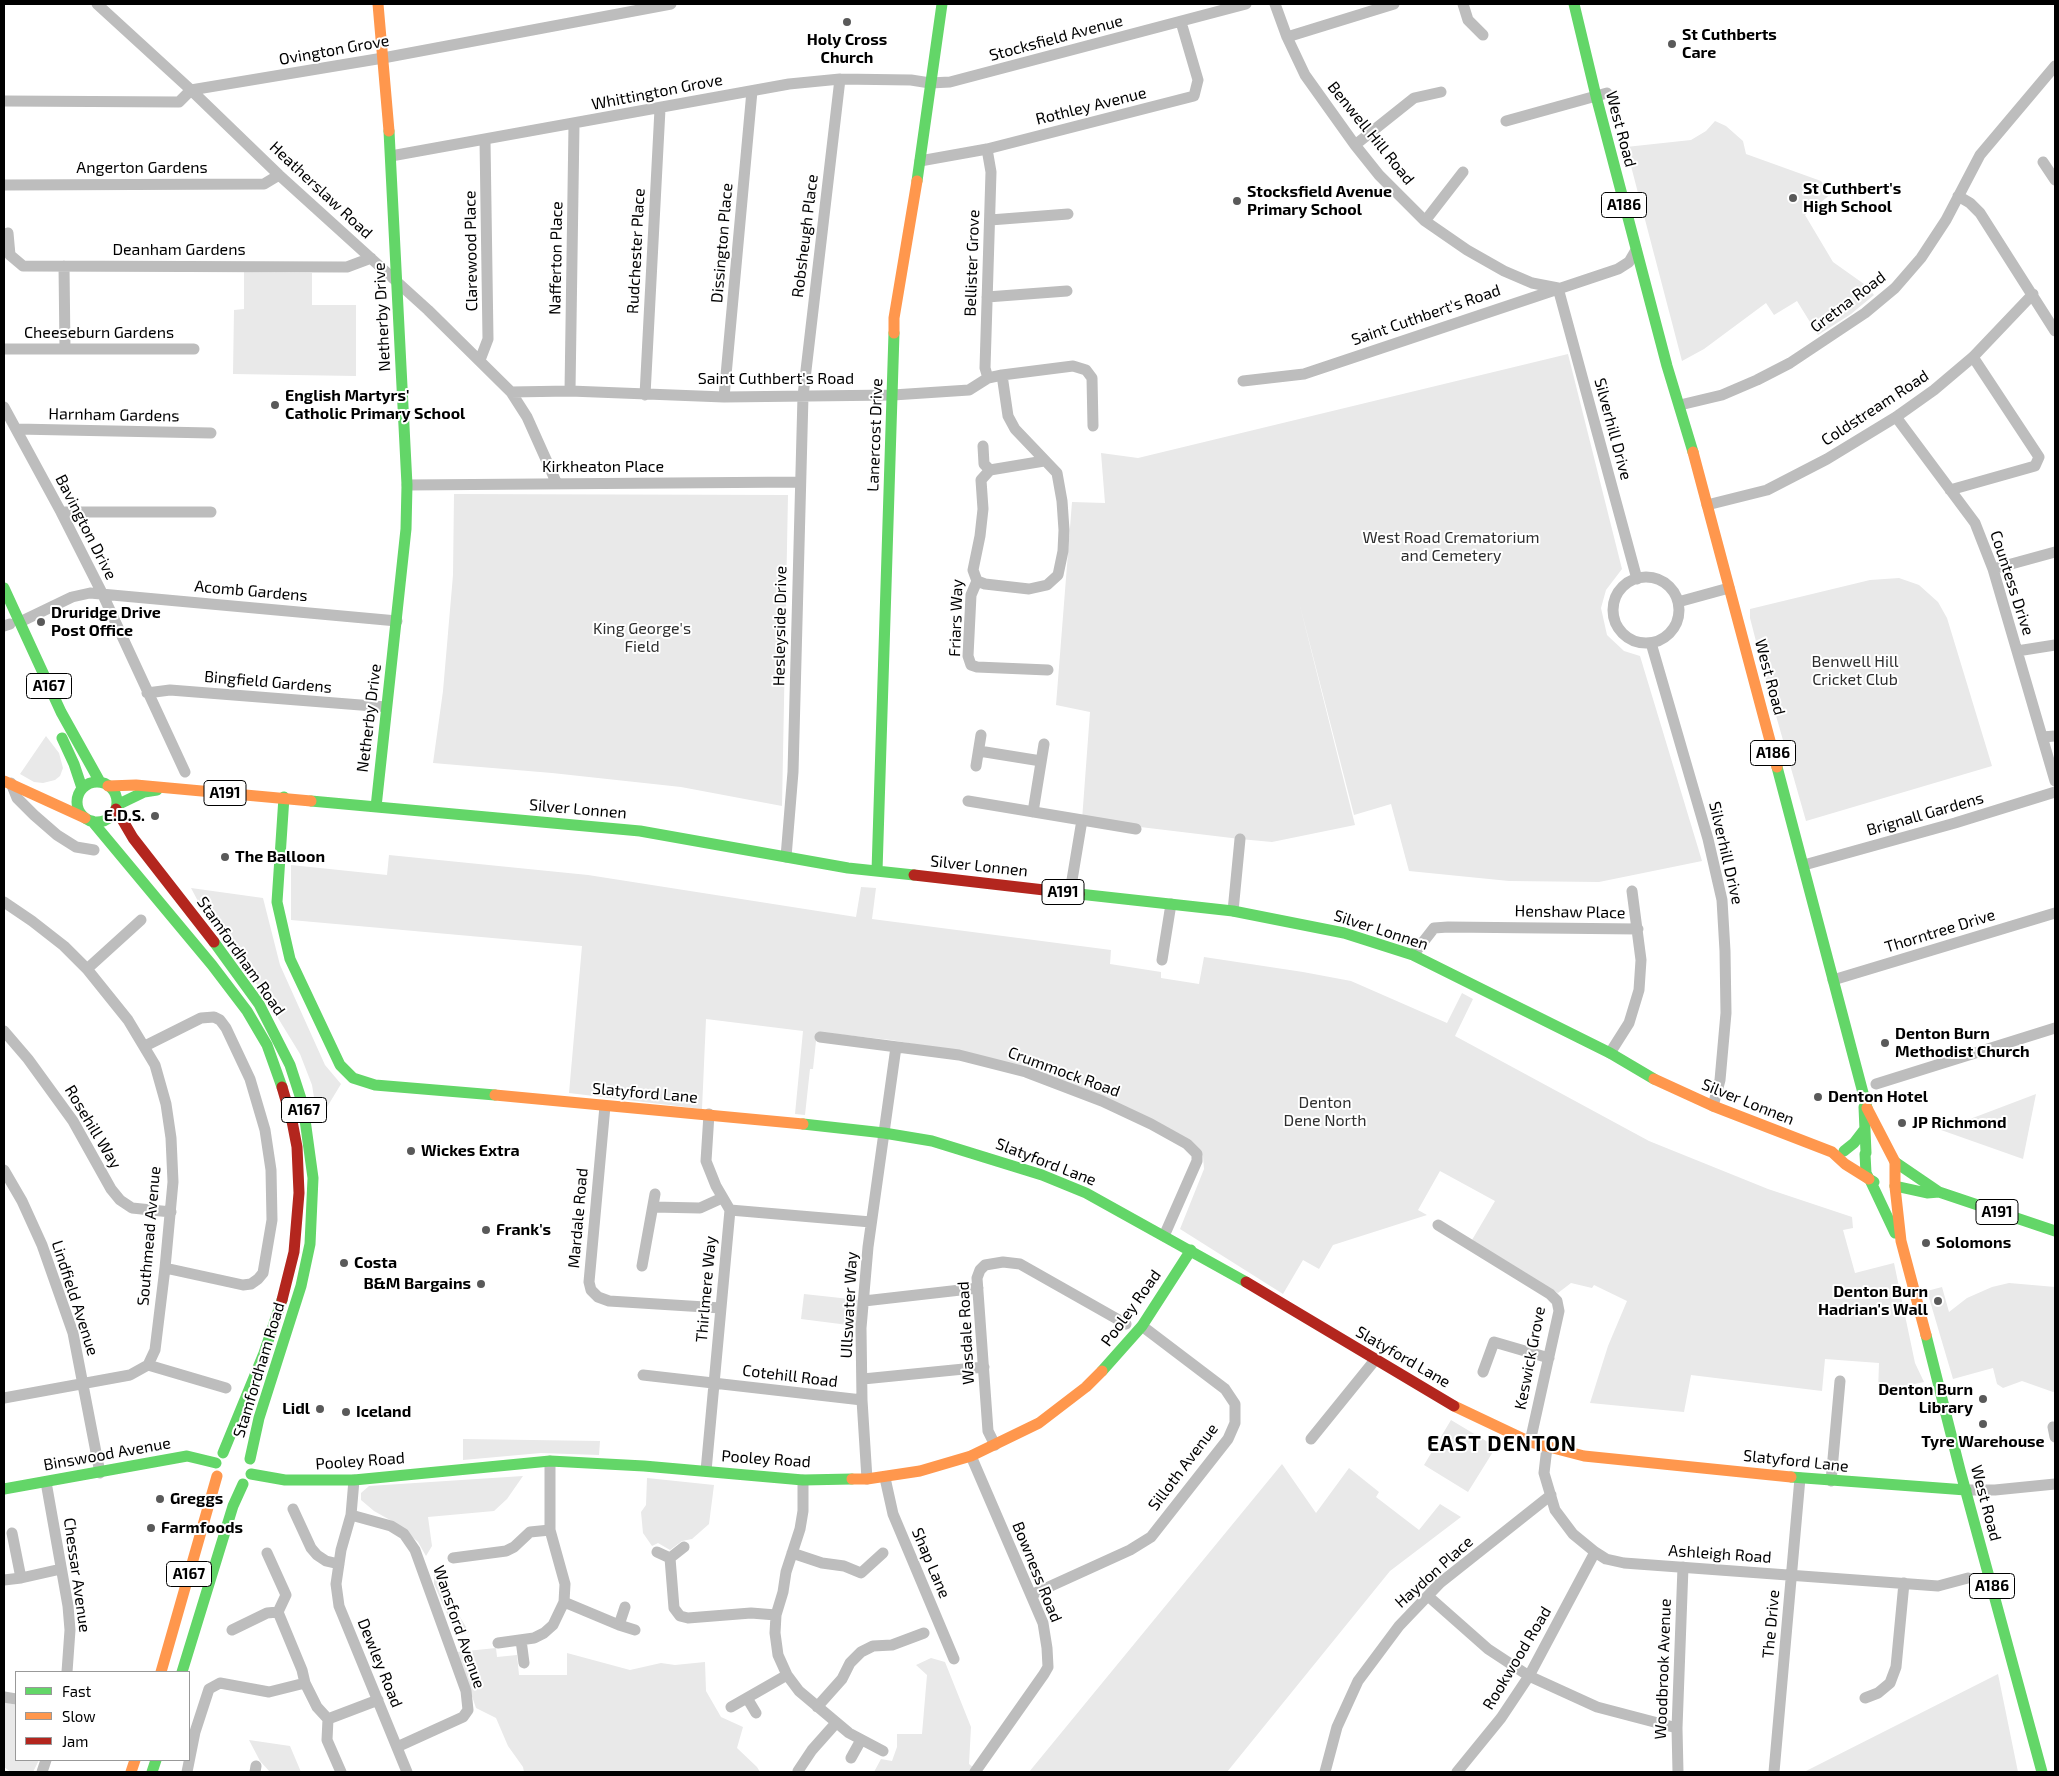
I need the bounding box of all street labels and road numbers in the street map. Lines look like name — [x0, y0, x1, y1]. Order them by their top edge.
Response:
street label: Stocksfield Avenue — [987, 11, 1125, 65]
street label: Ovington Grove — [277, 31, 391, 69]
street label: Whittington Grove — [590, 70, 724, 114]
street label: Benwell Hill Road — [1324, 78, 1418, 188]
street label: Rothley Avenue — [1034, 83, 1148, 129]
street label: West Road — [1602, 89, 1640, 169]
street label: Heatherslaw Road — [266, 137, 376, 243]
street label: Angerton Gardens — [76, 158, 208, 178]
street label: Robsheugh Place — [788, 173, 822, 299]
street label: Dissington Place — [707, 182, 737, 304]
street label: Rudchester Place — [623, 188, 649, 314]
street label: Clarewood Place — [460, 190, 482, 312]
road number: A186 — [1602, 192, 1646, 218]
street label: Nafferton Place — [545, 201, 567, 315]
street label: Bellister Grove — [961, 209, 983, 317]
street label: Deanham Gardens — [112, 240, 246, 260]
street label: Netherby Drive — [370, 262, 394, 372]
street label: Gretna Road — [1807, 267, 1889, 337]
street label: Saint Cuthbert's Road — [1349, 280, 1503, 350]
street label: Cheeseburn Gardens — [24, 323, 174, 343]
street label: Coldstream Road — [1818, 366, 1932, 450]
street label: Saint Cuthbert's Road — [698, 369, 854, 389]
street label: Silverhill Drive — [1590, 376, 1636, 482]
street label: Lanercost Drive — [863, 378, 887, 492]
street label: Harnham Gardens — [48, 404, 180, 426]
street label: Kirkheaton Place — [542, 457, 664, 477]
street label: Bavington Drive — [51, 471, 121, 583]
street label: Countess Drive — [1986, 528, 2038, 638]
street label: Hesleyside Drive — [769, 566, 791, 686]
street label: Acomb Gardens — [194, 576, 308, 606]
street label: Friars Way — [945, 579, 967, 657]
street label: West Road — [1751, 637, 1789, 717]
street label: Netherby Drive — [353, 663, 385, 773]
street label: Bingfield Gardens — [203, 667, 333, 697]
road number: A167 — [27, 674, 72, 698]
road number: A186 — [1750, 740, 1796, 766]
road number: A191 — [204, 780, 246, 806]
street label: Brignall Gardens — [1864, 788, 1986, 840]
street label: Silver Lonnen — [528, 795, 628, 823]
street label: Silverhill Drive — [1705, 800, 1747, 906]
street label: Silver Lonnen — [929, 851, 1029, 881]
road number: A191 — [1042, 880, 1084, 904]
street label: Stamfordham Road — [193, 893, 289, 1019]
street label: Henshaw Place — [1514, 901, 1626, 923]
street label: Thorntree Drive — [1882, 905, 1998, 957]
street label: Silver Lonnen — [1331, 906, 1431, 954]
street label: Crummock Road — [1005, 1043, 1123, 1101]
street label: Silver Lonnen — [1699, 1075, 1797, 1129]
street label: Slatyford Lane — [591, 1079, 699, 1107]
street label: Rosehill Way — [61, 1082, 125, 1172]
road number: A167 — [282, 1098, 326, 1122]
street label: Slatyford Lane — [993, 1134, 1099, 1190]
street label: Southmead Avenue — [133, 1165, 165, 1307]
street label: Mardale Road — [564, 1167, 592, 1269]
road number: A191 — [1976, 1200, 2018, 1224]
street label: Thirlmere Way — [692, 1235, 720, 1343]
street label: Lindfield Avenue — [47, 1238, 103, 1358]
street label: Ullswater Way — [837, 1251, 861, 1359]
street label: Pooley Road — [1097, 1266, 1165, 1350]
street label: Wasdale Road — [954, 1281, 978, 1385]
street label: Stamfordham Road — [229, 1300, 289, 1440]
street label: Keswick Grove — [1511, 1305, 1549, 1411]
street label: Slatyford Lane — [1352, 1322, 1454, 1392]
street label: Cotehill Road — [741, 1361, 839, 1391]
street label: Silloth Avenue — [1144, 1420, 1222, 1514]
street label: Binswood Avenue — [42, 1433, 172, 1475]
street label: Pooley Road — [721, 1446, 811, 1472]
street label: Slatyford Lane — [1742, 1446, 1850, 1476]
street label: Pooley Road — [315, 1448, 405, 1474]
street label: West Road — [1967, 1463, 2005, 1543]
street label: Chessar Avenue — [59, 1516, 95, 1634]
street label: Bowness Road — [1008, 1519, 1066, 1625]
street label: Shap Lane — [908, 1525, 954, 1601]
street label: Haydon Place — [1391, 1532, 1477, 1612]
street label: Ashleigh Road — [1668, 1541, 1772, 1567]
road number: A167 — [166, 1562, 212, 1586]
street label: Wansford Avenue — [429, 1563, 489, 1691]
road number: A186 — [1970, 1574, 2014, 1598]
street label: The Drive — [1758, 1589, 1784, 1659]
street label: Woodbrook Avenue — [1651, 1598, 1675, 1740]
street label: Rookwood Road — [1479, 1603, 1555, 1713]
street label: Dewley Road — [353, 1616, 407, 1710]

